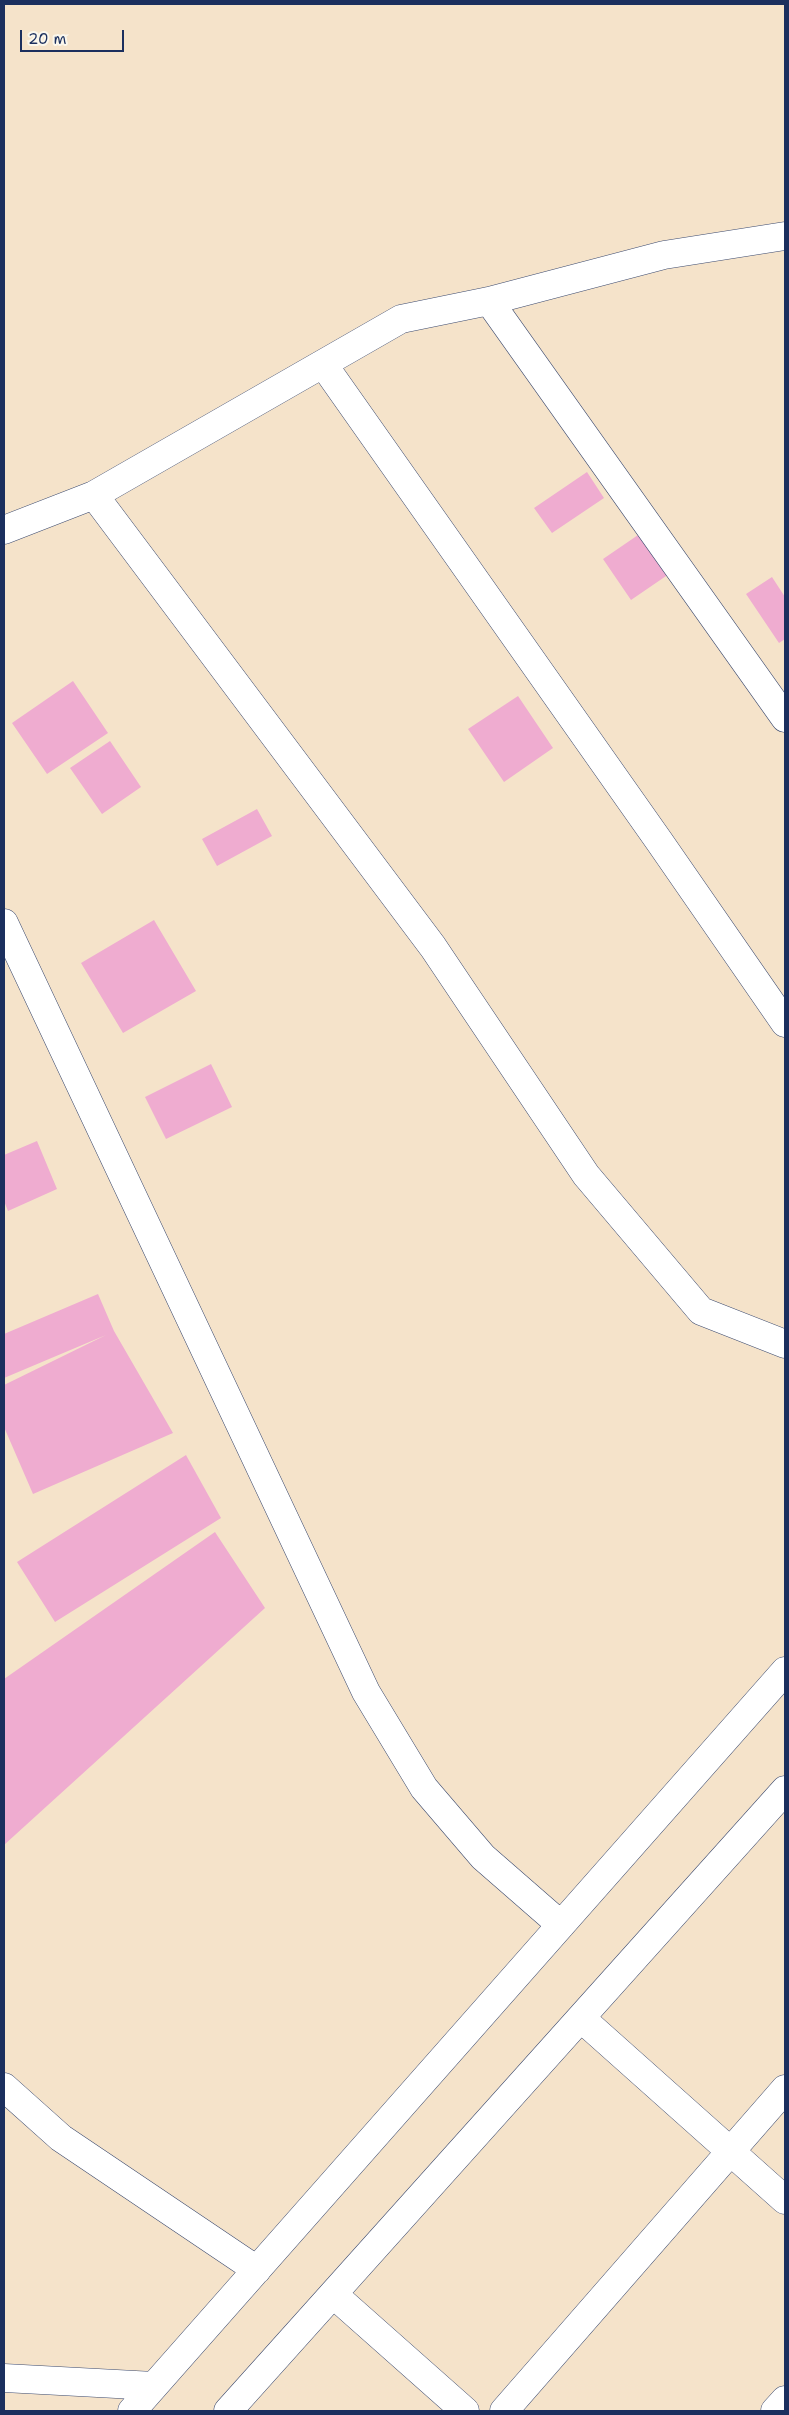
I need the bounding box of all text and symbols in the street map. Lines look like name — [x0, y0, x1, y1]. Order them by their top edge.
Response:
scale bar — [22, 20, 126, 52]
text: 20 m — [28, 29, 67, 49]

